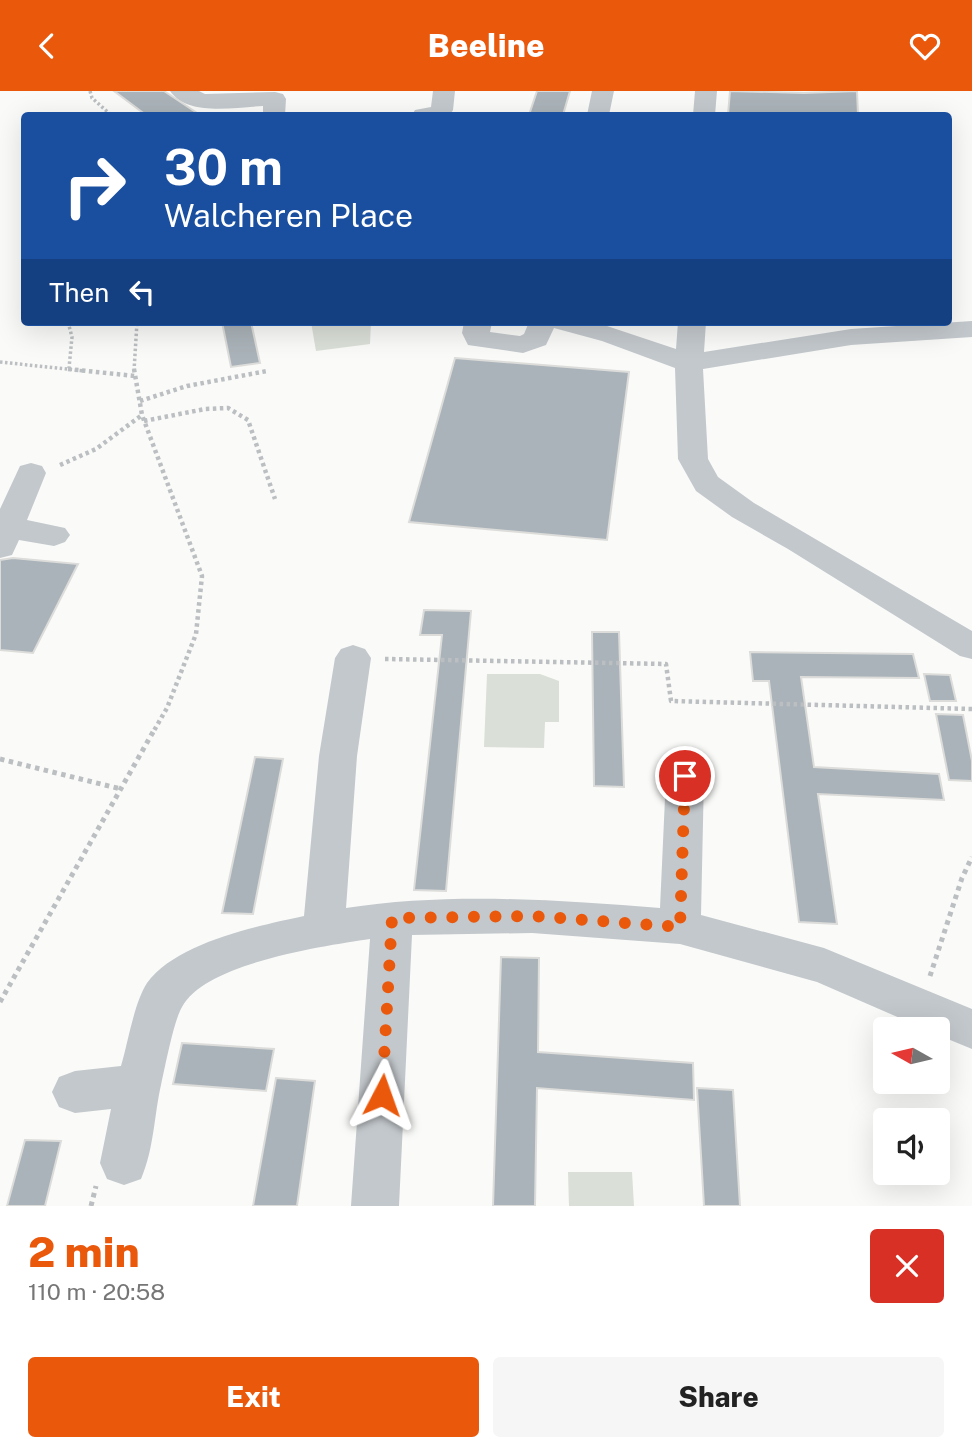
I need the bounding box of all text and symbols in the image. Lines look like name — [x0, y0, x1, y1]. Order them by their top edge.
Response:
icon: back — [28, 27, 66, 65]
text: Beeline — [428, 27, 544, 64]
icon: heart — [906, 27, 944, 65]
text: 30 m — [164, 138, 283, 196]
icon: right — [49, 140, 140, 231]
text: Walcheren Place — [164, 197, 413, 234]
icon: left — [123, 273, 161, 311]
text: Then — [49, 277, 109, 308]
pin — [655, 746, 715, 806]
icon: arrive — [666, 757, 704, 795]
north arrow — [873, 1017, 950, 1094]
map controls — [873, 1017, 950, 1185]
position arrow — [345, 1058, 419, 1132]
button: sound — [873, 1108, 950, 1185]
text: 2 min — [28, 1227, 140, 1276]
button: close — [870, 1229, 944, 1303]
text: 110 m · 20:58 — [28, 1278, 165, 1305]
button: Exit — [28, 1357, 479, 1437]
button: Share — [493, 1357, 944, 1437]

